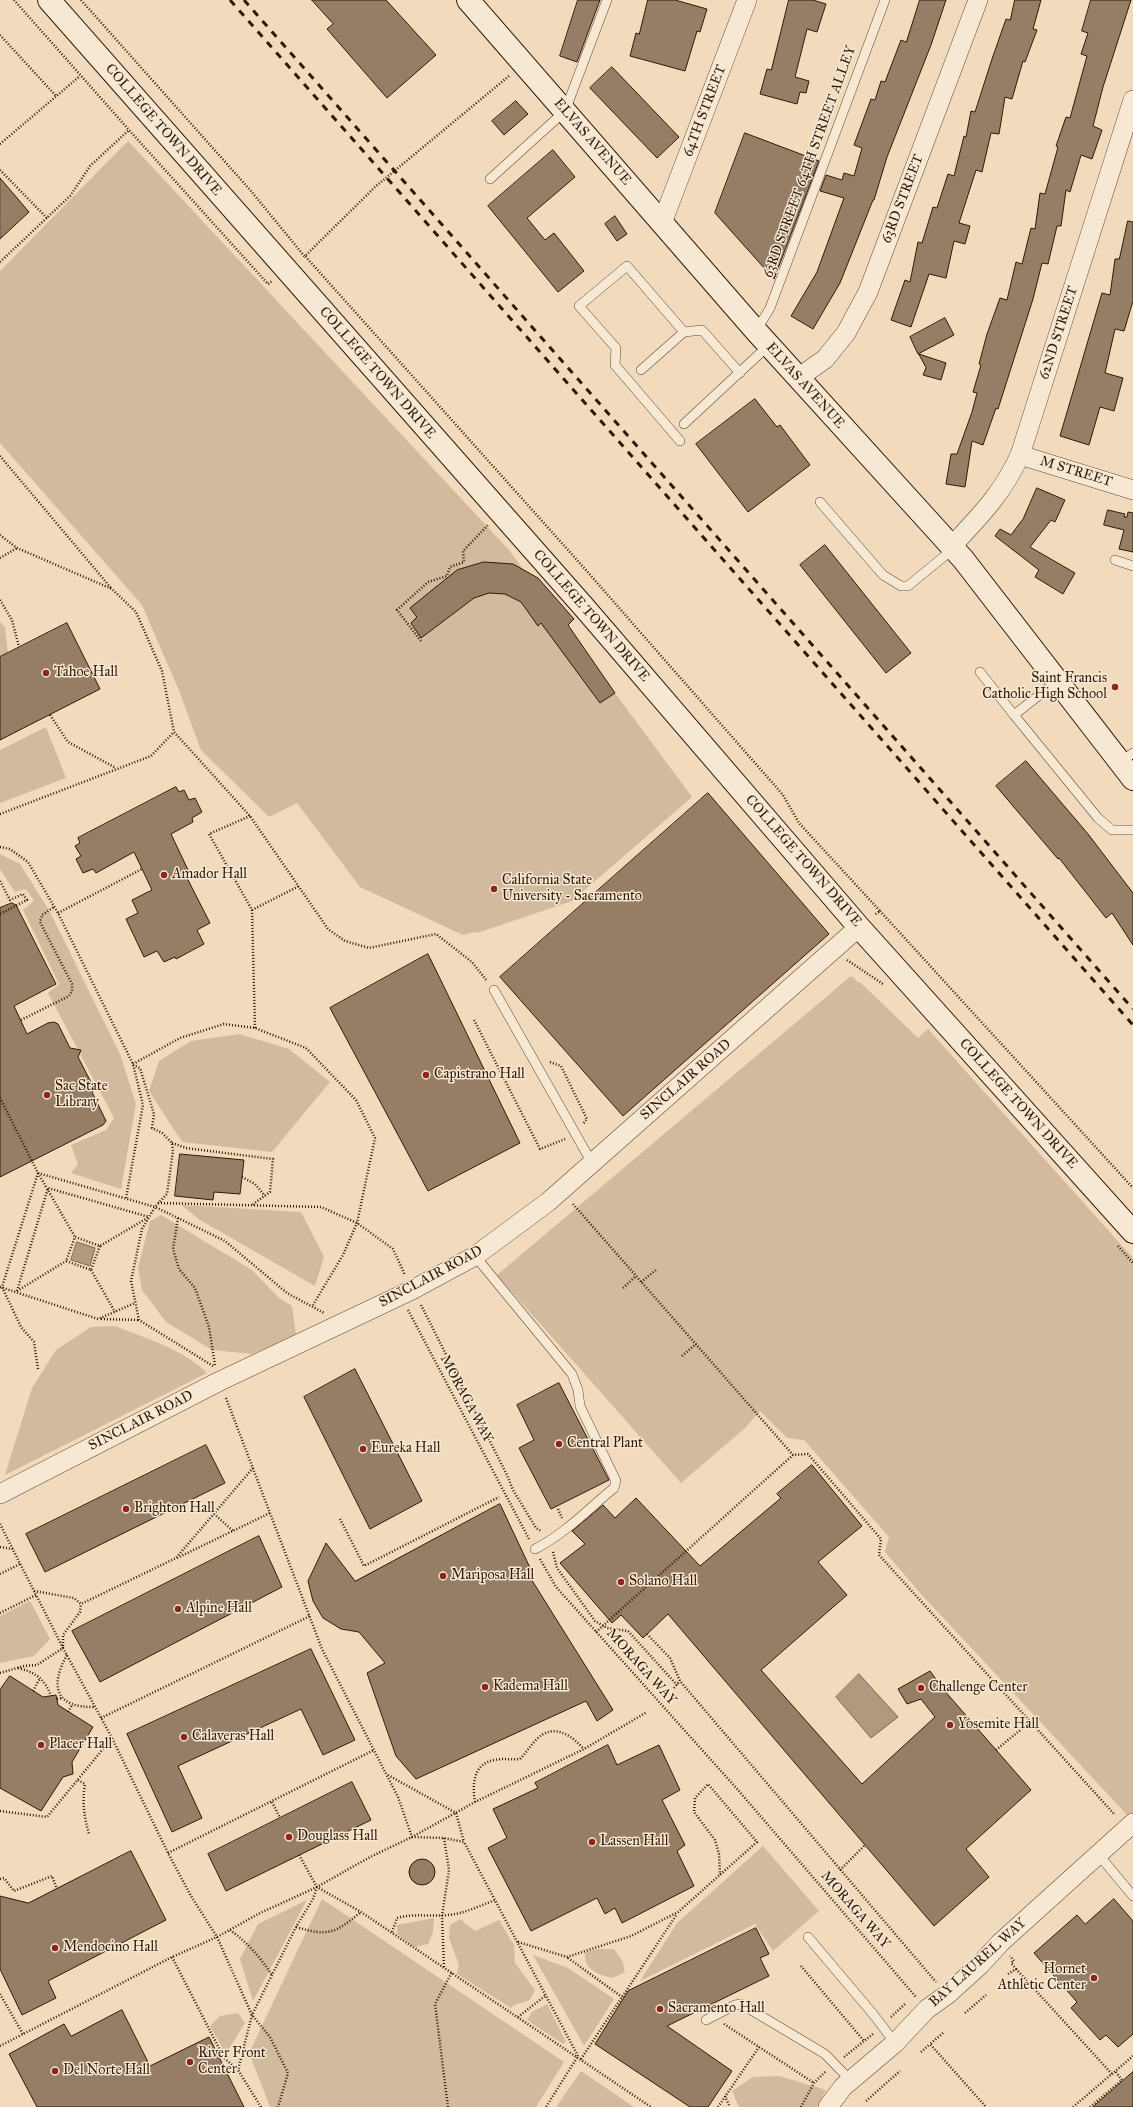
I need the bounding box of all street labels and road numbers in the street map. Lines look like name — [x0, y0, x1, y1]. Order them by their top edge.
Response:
street label: 63RD STREET 64TH STREET ALLEY — [760, 44, 860, 280]
street label: COLLEGE TOWN DRIVE — [101, 61, 225, 199]
street label: 64TH STREET — [680, 63, 730, 159]
street label: ELVAS AVENUE — [550, 95, 634, 189]
street label: 63RD STREET — [878, 152, 928, 246]
street label: 62ND STREET — [1036, 284, 1082, 382]
street label: COLLEGE TOWN DRIVE — [315, 304, 439, 442]
street label: ELVAS AVENUE — [762, 340, 848, 432]
street label: M STREET — [1038, 453, 1114, 491]
street label: COLLEGE TOWN DRIVE — [529, 547, 653, 685]
street label: COLLEGE TOWN DRIVE — [741, 792, 865, 930]
street label: SINCLAIR ROAD — [637, 1036, 735, 1124]
street label: COLLEGE TOWN DRIVE — [955, 1036, 1081, 1172]
street label: SINCLAIR ROAD — [376, 1243, 486, 1311]
street label: MORAGA WAY — [436, 1352, 496, 1446]
street label: SINCLAIR ROAD — [86, 1387, 196, 1455]
street label: MORAGA WAY — [602, 1625, 680, 1709]
street label: MORAGA WAY — [817, 1868, 893, 1952]
street label: BAY LAUREL WAY — [926, 1915, 1030, 2011]

